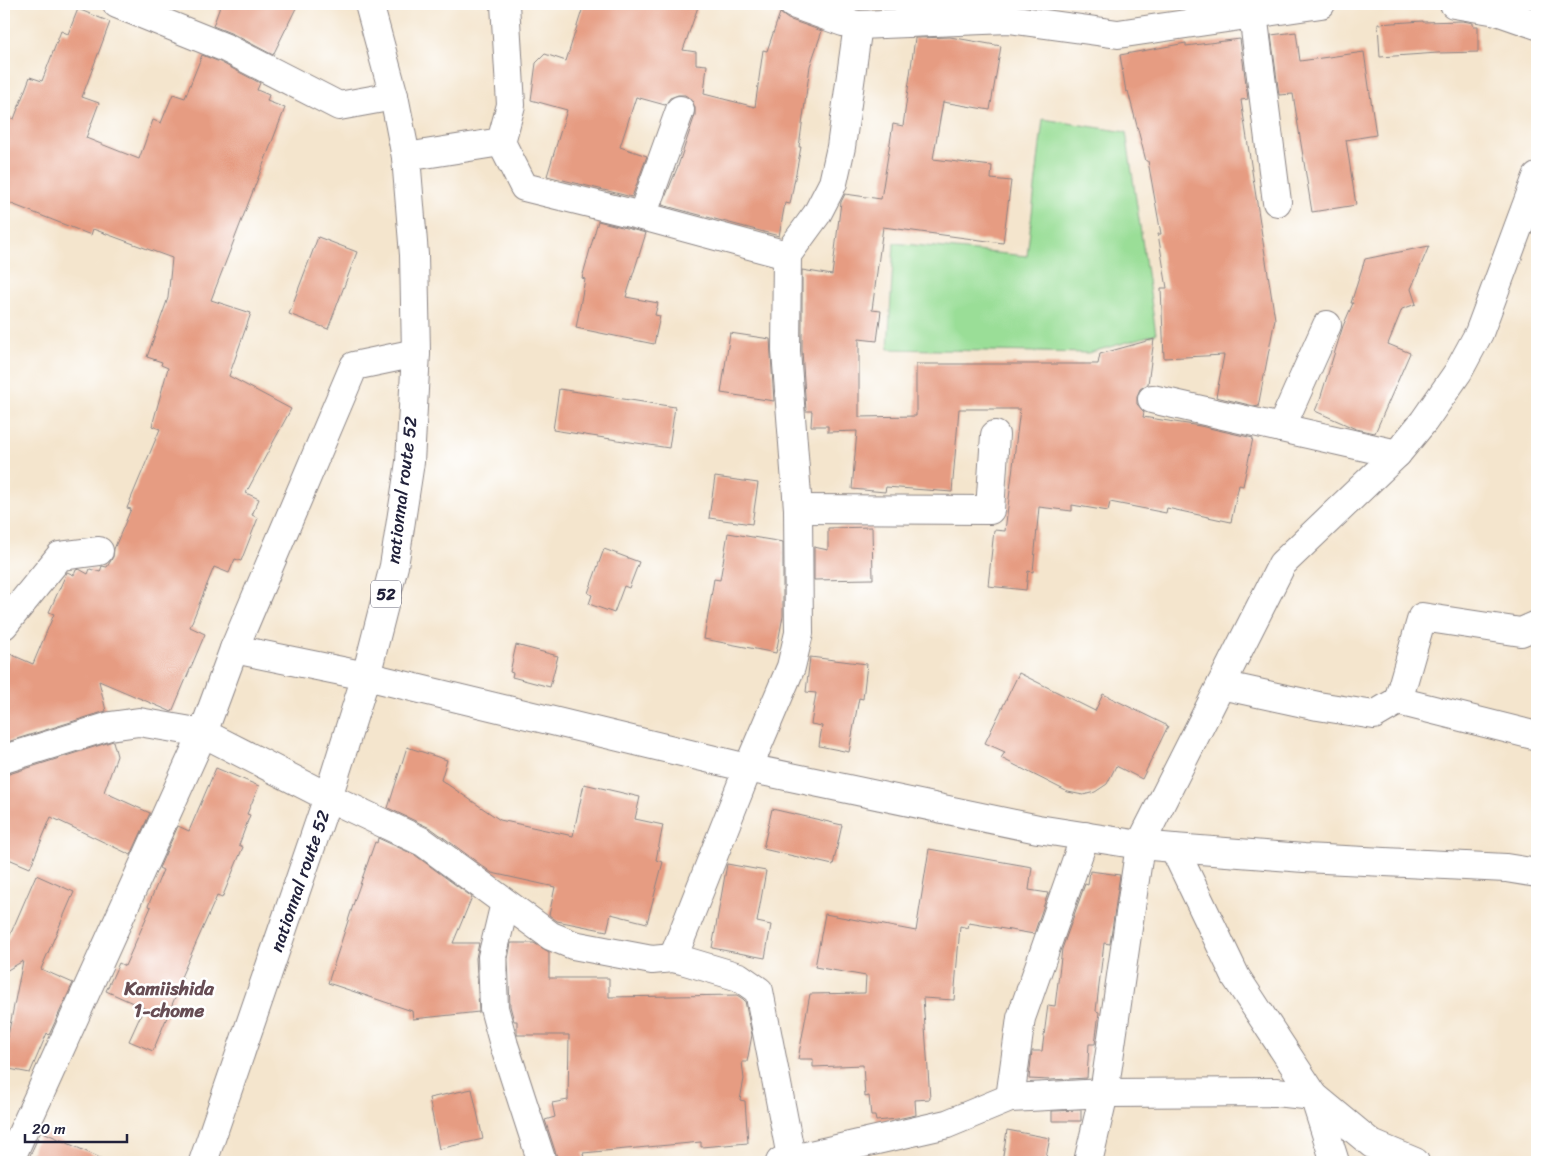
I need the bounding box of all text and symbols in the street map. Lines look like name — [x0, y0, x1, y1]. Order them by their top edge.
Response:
street label: nationnal route 52 — [377, 415, 427, 565]
road number: 52 — [371, 580, 401, 608]
street label: nationnal route 52 — [261, 806, 339, 956]
district label: Kamiishida 1-chome — [123, 972, 214, 1027]
scale bar — [25, 1111, 128, 1143]
text: 20 m — [32, 1116, 66, 1142]

